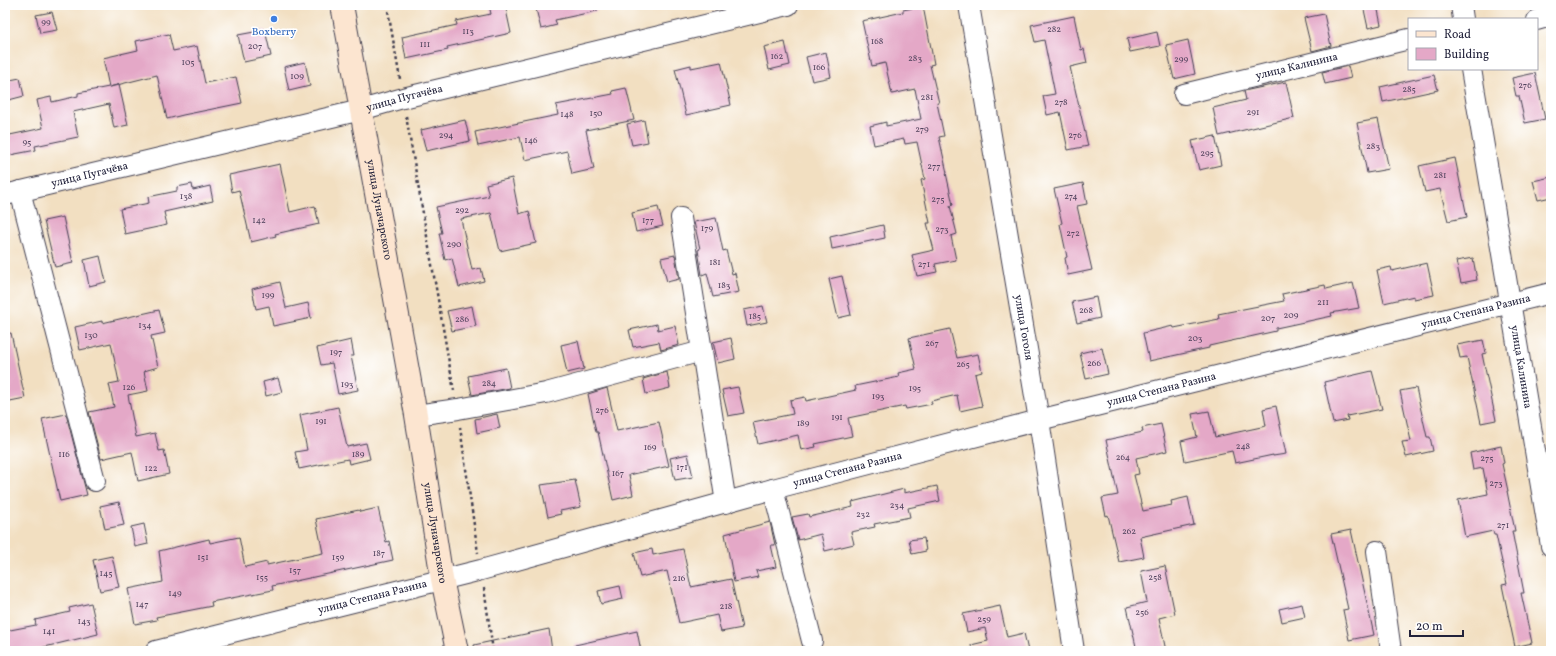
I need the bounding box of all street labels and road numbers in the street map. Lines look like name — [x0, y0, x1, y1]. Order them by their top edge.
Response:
street label: улица Калинина — [1254, 49, 1340, 84]
street label: улица Пугачёва — [364, 81, 445, 116]
street label: улица Пугачёва — [50, 158, 130, 191]
street label: улица Луначарского — [362, 158, 395, 261]
street label: улица Степана Разина — [1420, 291, 1533, 332]
street label: улица Гоголя — [1010, 293, 1036, 362]
street label: улица Калинина — [1507, 324, 1535, 410]
street label: улица Степана Разина — [1105, 369, 1218, 410]
street label: улица Степана Разина — [791, 448, 904, 491]
street label: улица Луначарского — [419, 481, 450, 585]
street label: улица Степана Разина — [316, 576, 429, 618]

